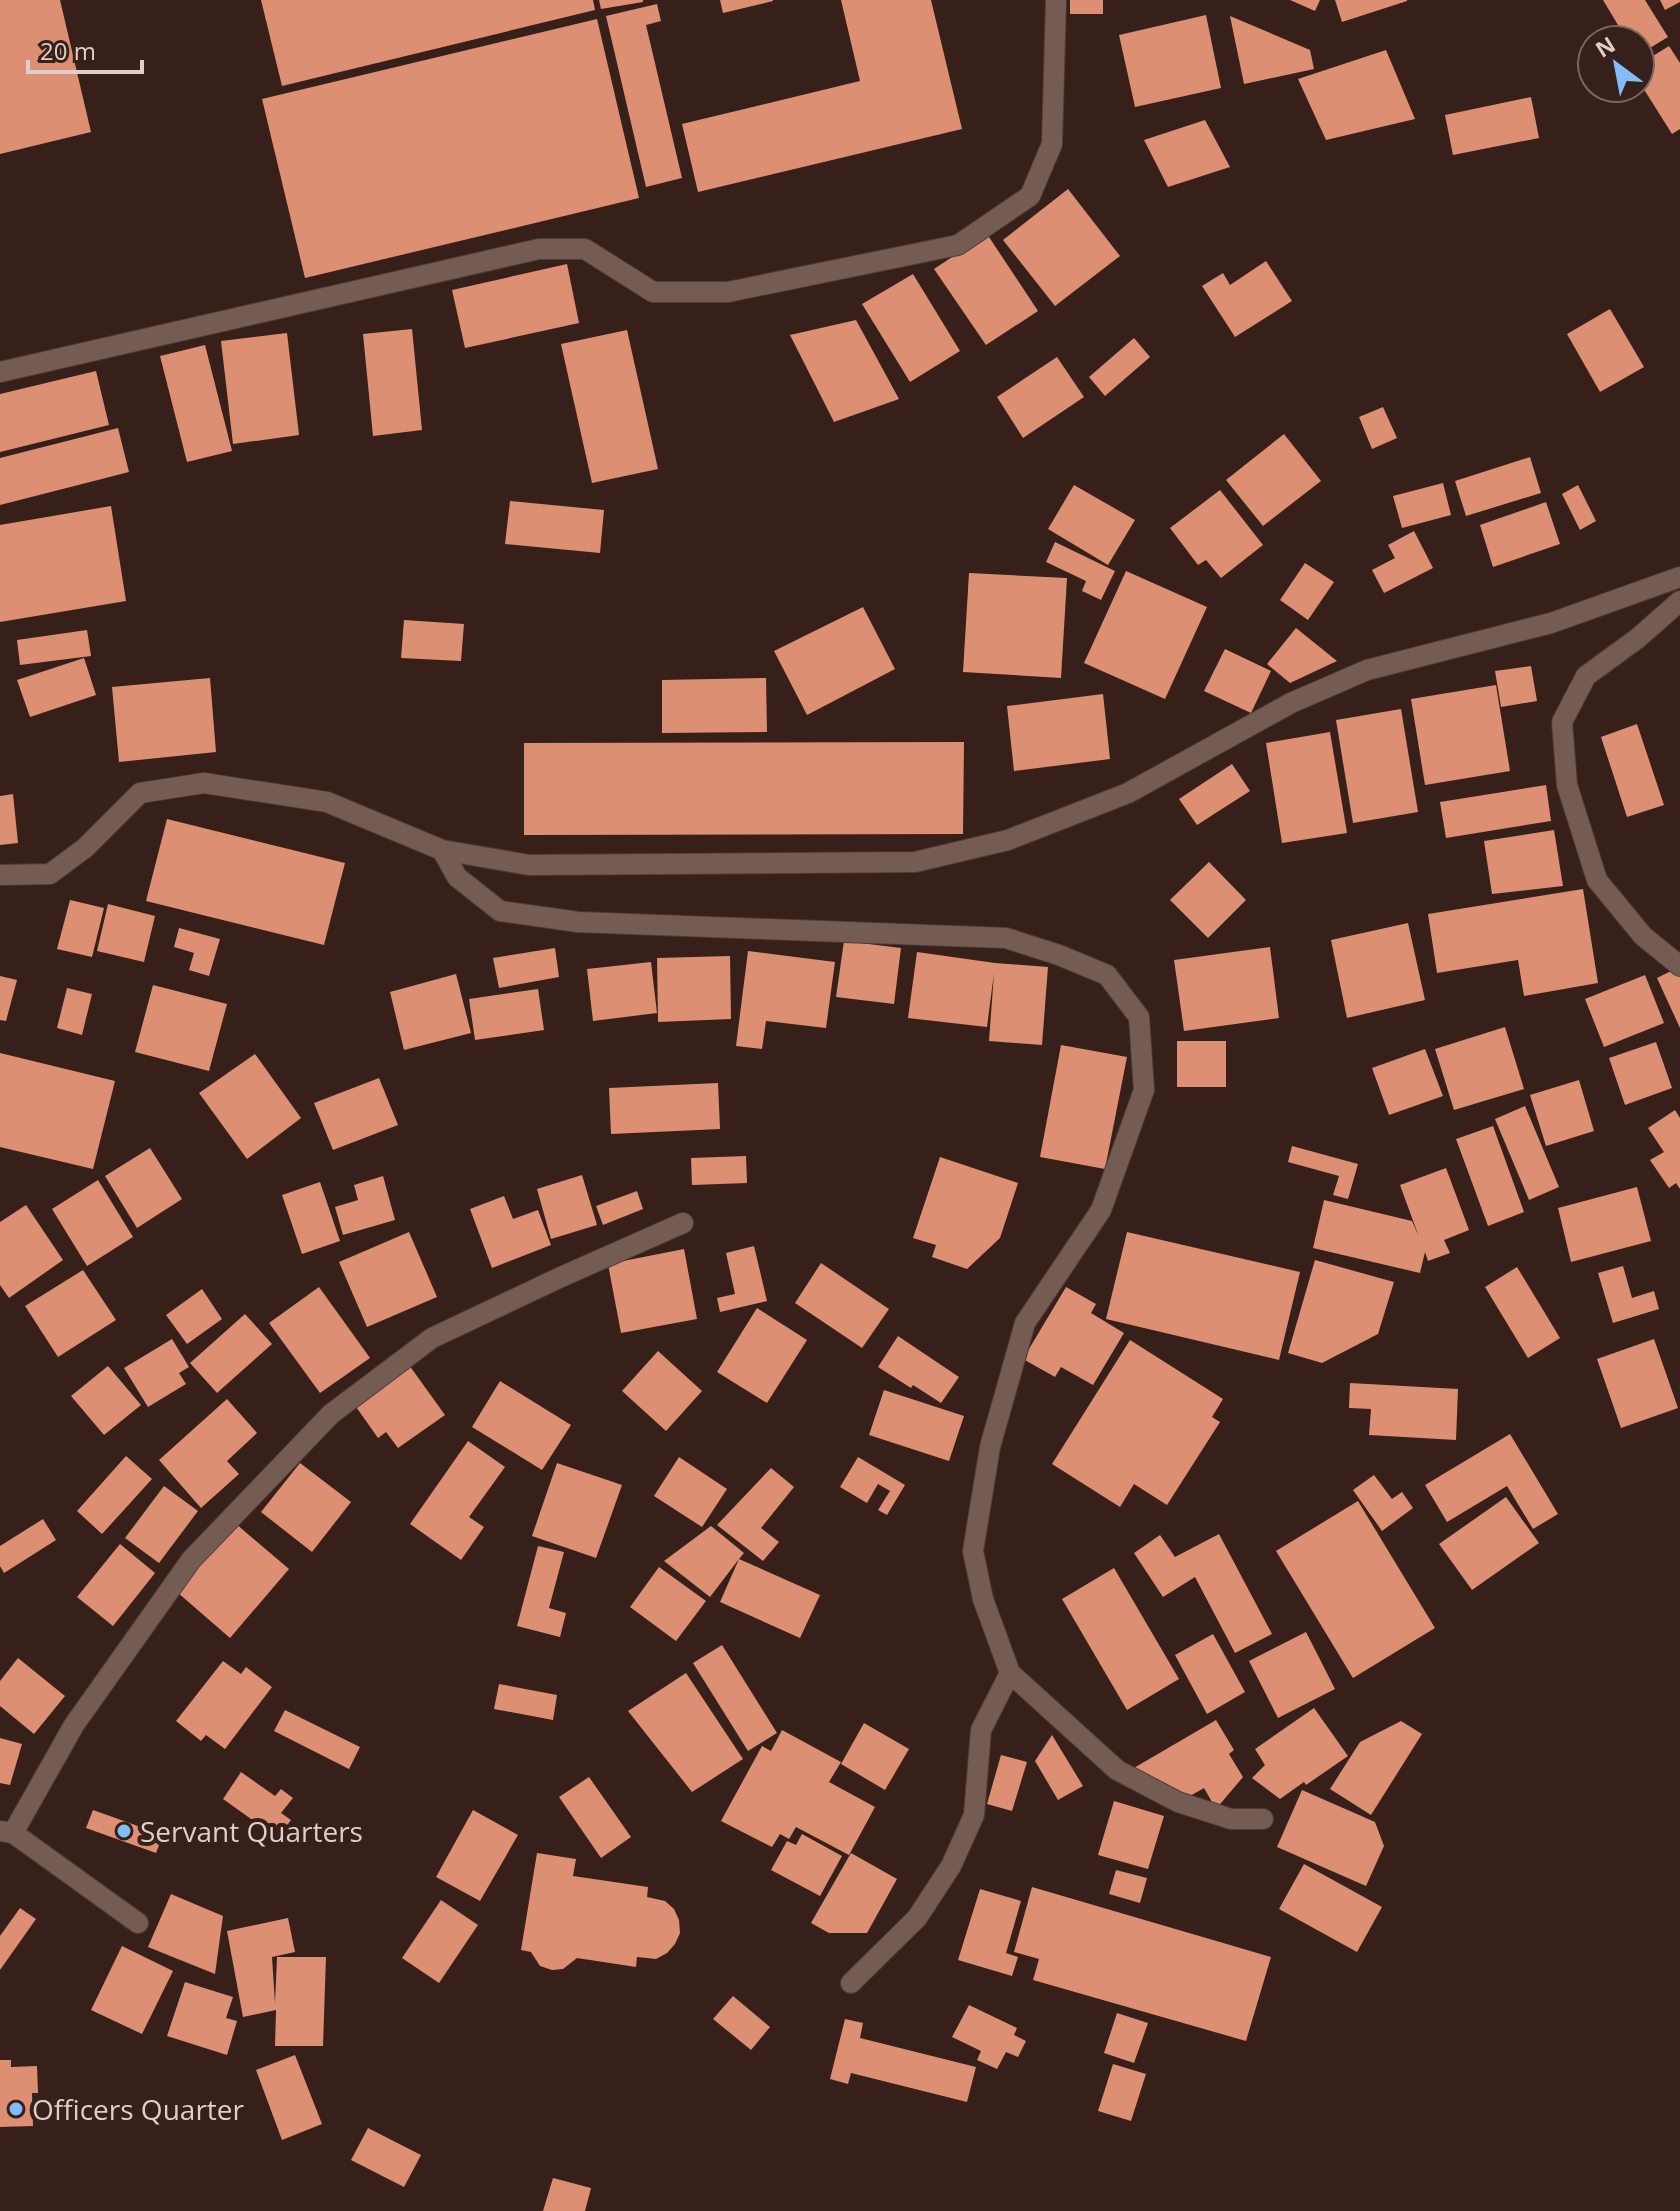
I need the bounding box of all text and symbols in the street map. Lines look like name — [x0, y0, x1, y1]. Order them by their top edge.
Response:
scale bar — [28, 24, 142, 74]
north arrow — [1576, 24, 1656, 104]
text: N — [1589, 29, 1620, 64]
text: 20 m — [40, 34, 96, 67]
place label: Servant Quarters — [140, 1812, 363, 1850]
marker: Servant Quarters — [115, 1822, 133, 1840]
place label: Officers Quarter — [32, 2090, 245, 2128]
marker: Officers Quarter — [7, 2100, 25, 2118]

